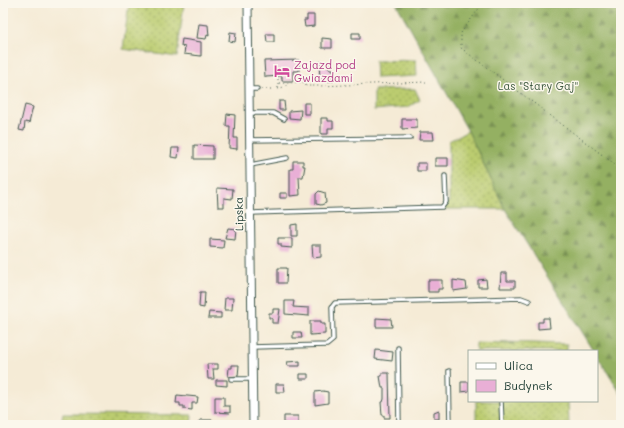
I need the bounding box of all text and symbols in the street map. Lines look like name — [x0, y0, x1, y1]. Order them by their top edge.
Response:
place label: Zajazd pod Gwiazdami — [294, 57, 356, 85]
hotel icon: Zajazd pod Gwiazdami — [273, 62, 291, 80]
park label: Las "Stary Gaj" — [498, 78, 578, 93]
street label: Lipska — [231, 197, 246, 231]
legend — [468, 350, 598, 402]
text: Ulica — [504, 357, 533, 373]
text: Budynek — [504, 377, 552, 393]

